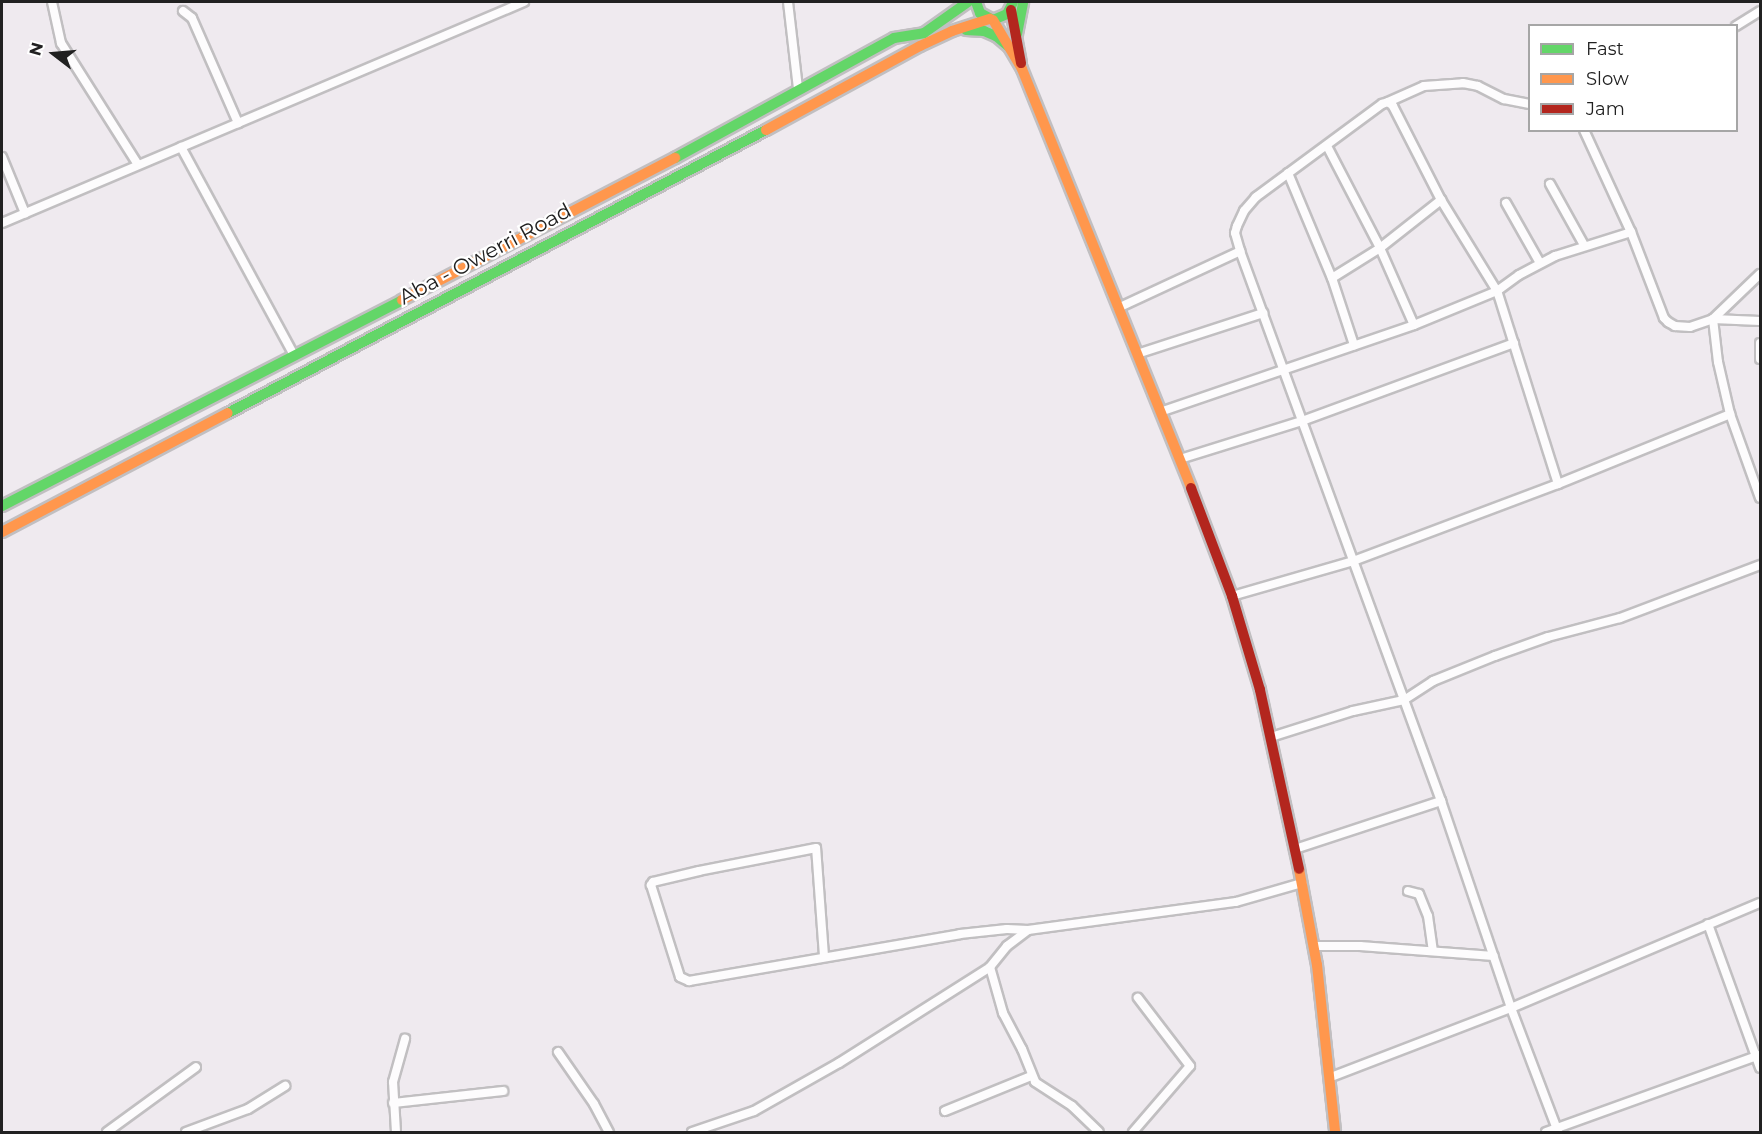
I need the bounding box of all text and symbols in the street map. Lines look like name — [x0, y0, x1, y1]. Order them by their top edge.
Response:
north arrow — [24, 24, 84, 84]
legend — [1528, 24, 1738, 132]
text: Fast — [1586, 38, 1624, 60]
text: N — [25, 40, 47, 58]
text: Slow — [1586, 68, 1629, 90]
text: Jam — [1586, 98, 1625, 120]
street label: Aba - Owerri Road — [394, 198, 576, 310]

